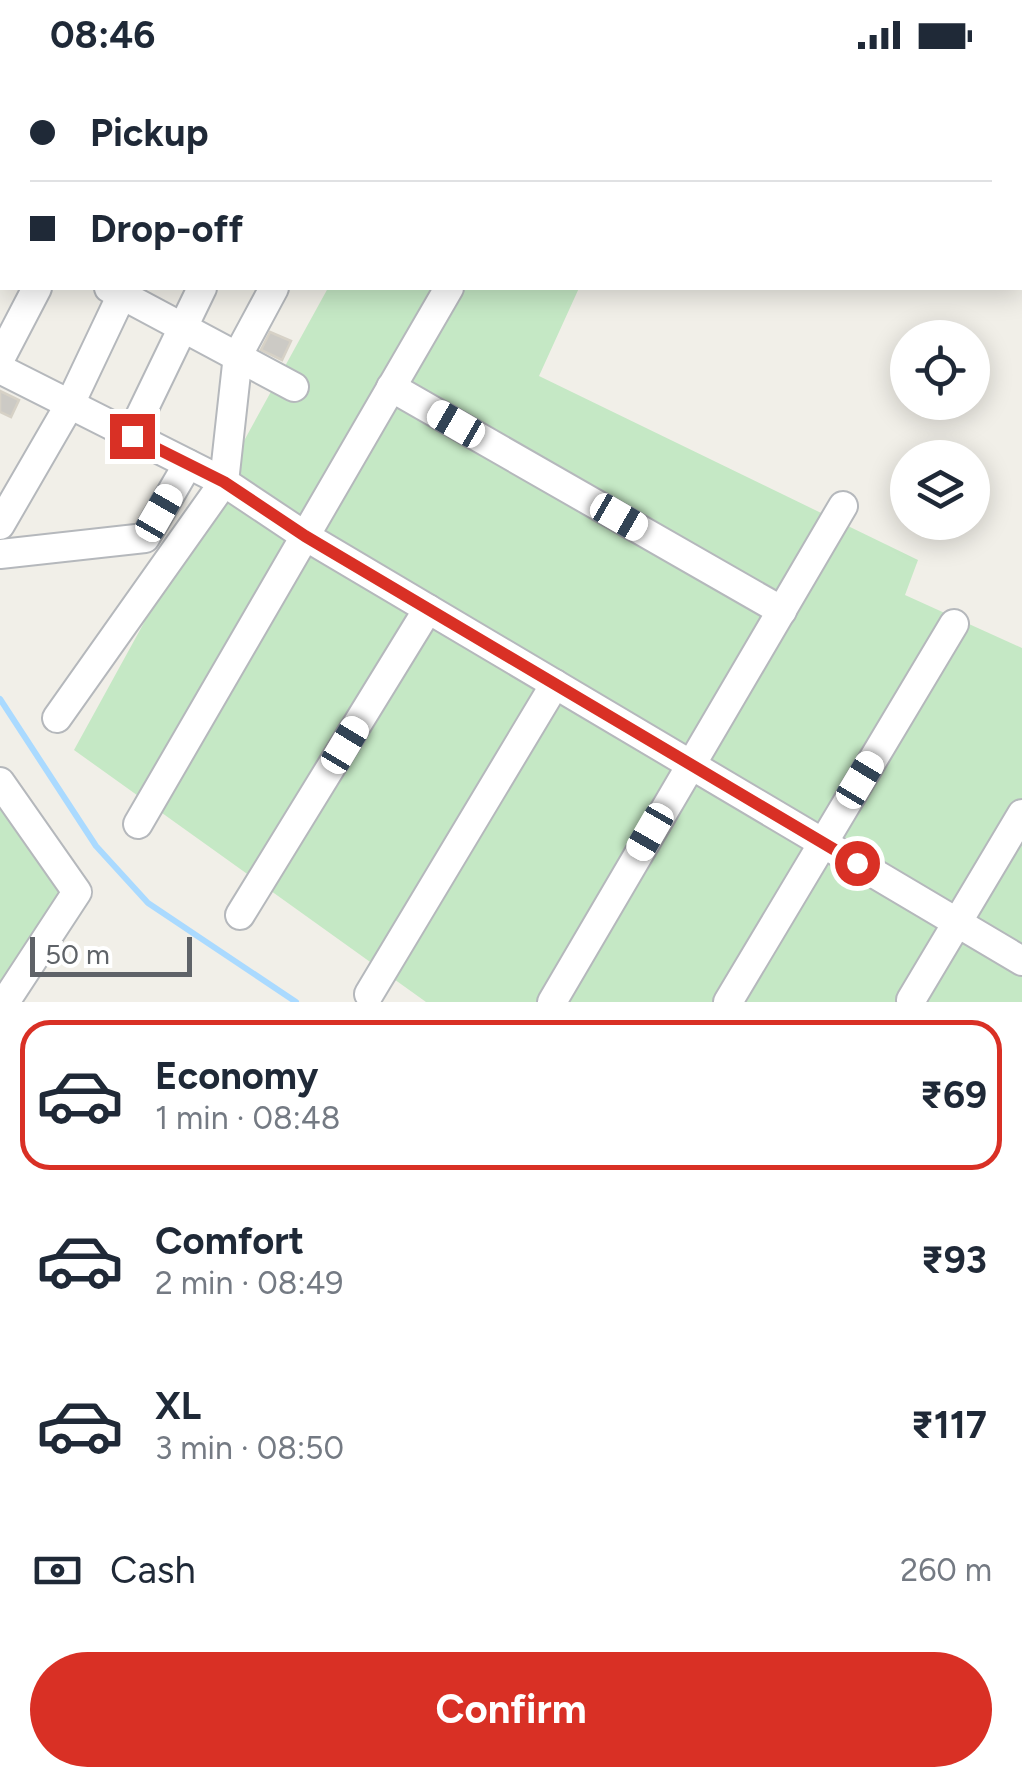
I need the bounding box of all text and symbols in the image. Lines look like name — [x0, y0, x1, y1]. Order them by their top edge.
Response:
text: 08:46 — [50, 12, 155, 58]
text: Pickup — [90, 110, 208, 156]
text: Drop-off — [90, 206, 243, 252]
map controls — [890, 320, 990, 540]
button: locate — [890, 320, 990, 420]
car — [423, 396, 489, 452]
route end — [110, 414, 155, 459]
button: layers — [890, 440, 990, 540]
car — [131, 480, 187, 546]
car — [586, 489, 652, 545]
car — [317, 712, 373, 778]
car — [832, 747, 888, 813]
car — [622, 799, 678, 865]
route start — [835, 841, 880, 886]
scale bar — [30, 932, 192, 976]
text: 50 m — [45, 937, 110, 971]
icon: car — [35, 1050, 125, 1140]
text: Economy — [155, 1053, 318, 1099]
text: ₹69 — [920, 1072, 987, 1118]
text: 1 min · 08:48 — [155, 1099, 340, 1137]
icon: car — [35, 1215, 125, 1305]
text: Comfort — [155, 1218, 304, 1264]
text: ₹93 — [921, 1237, 987, 1283]
text: 2 min · 08:49 — [155, 1264, 343, 1302]
icon: car — [35, 1380, 125, 1470]
text: XL — [155, 1383, 201, 1429]
text: ₹117 — [911, 1402, 987, 1448]
text: 3 min · 08:50 — [155, 1429, 344, 1467]
icon: cash — [30, 1543, 85, 1598]
text: Cash — [110, 1547, 196, 1593]
text: 260 m — [900, 1551, 992, 1589]
button: Confirm — [30, 1652, 992, 1767]

